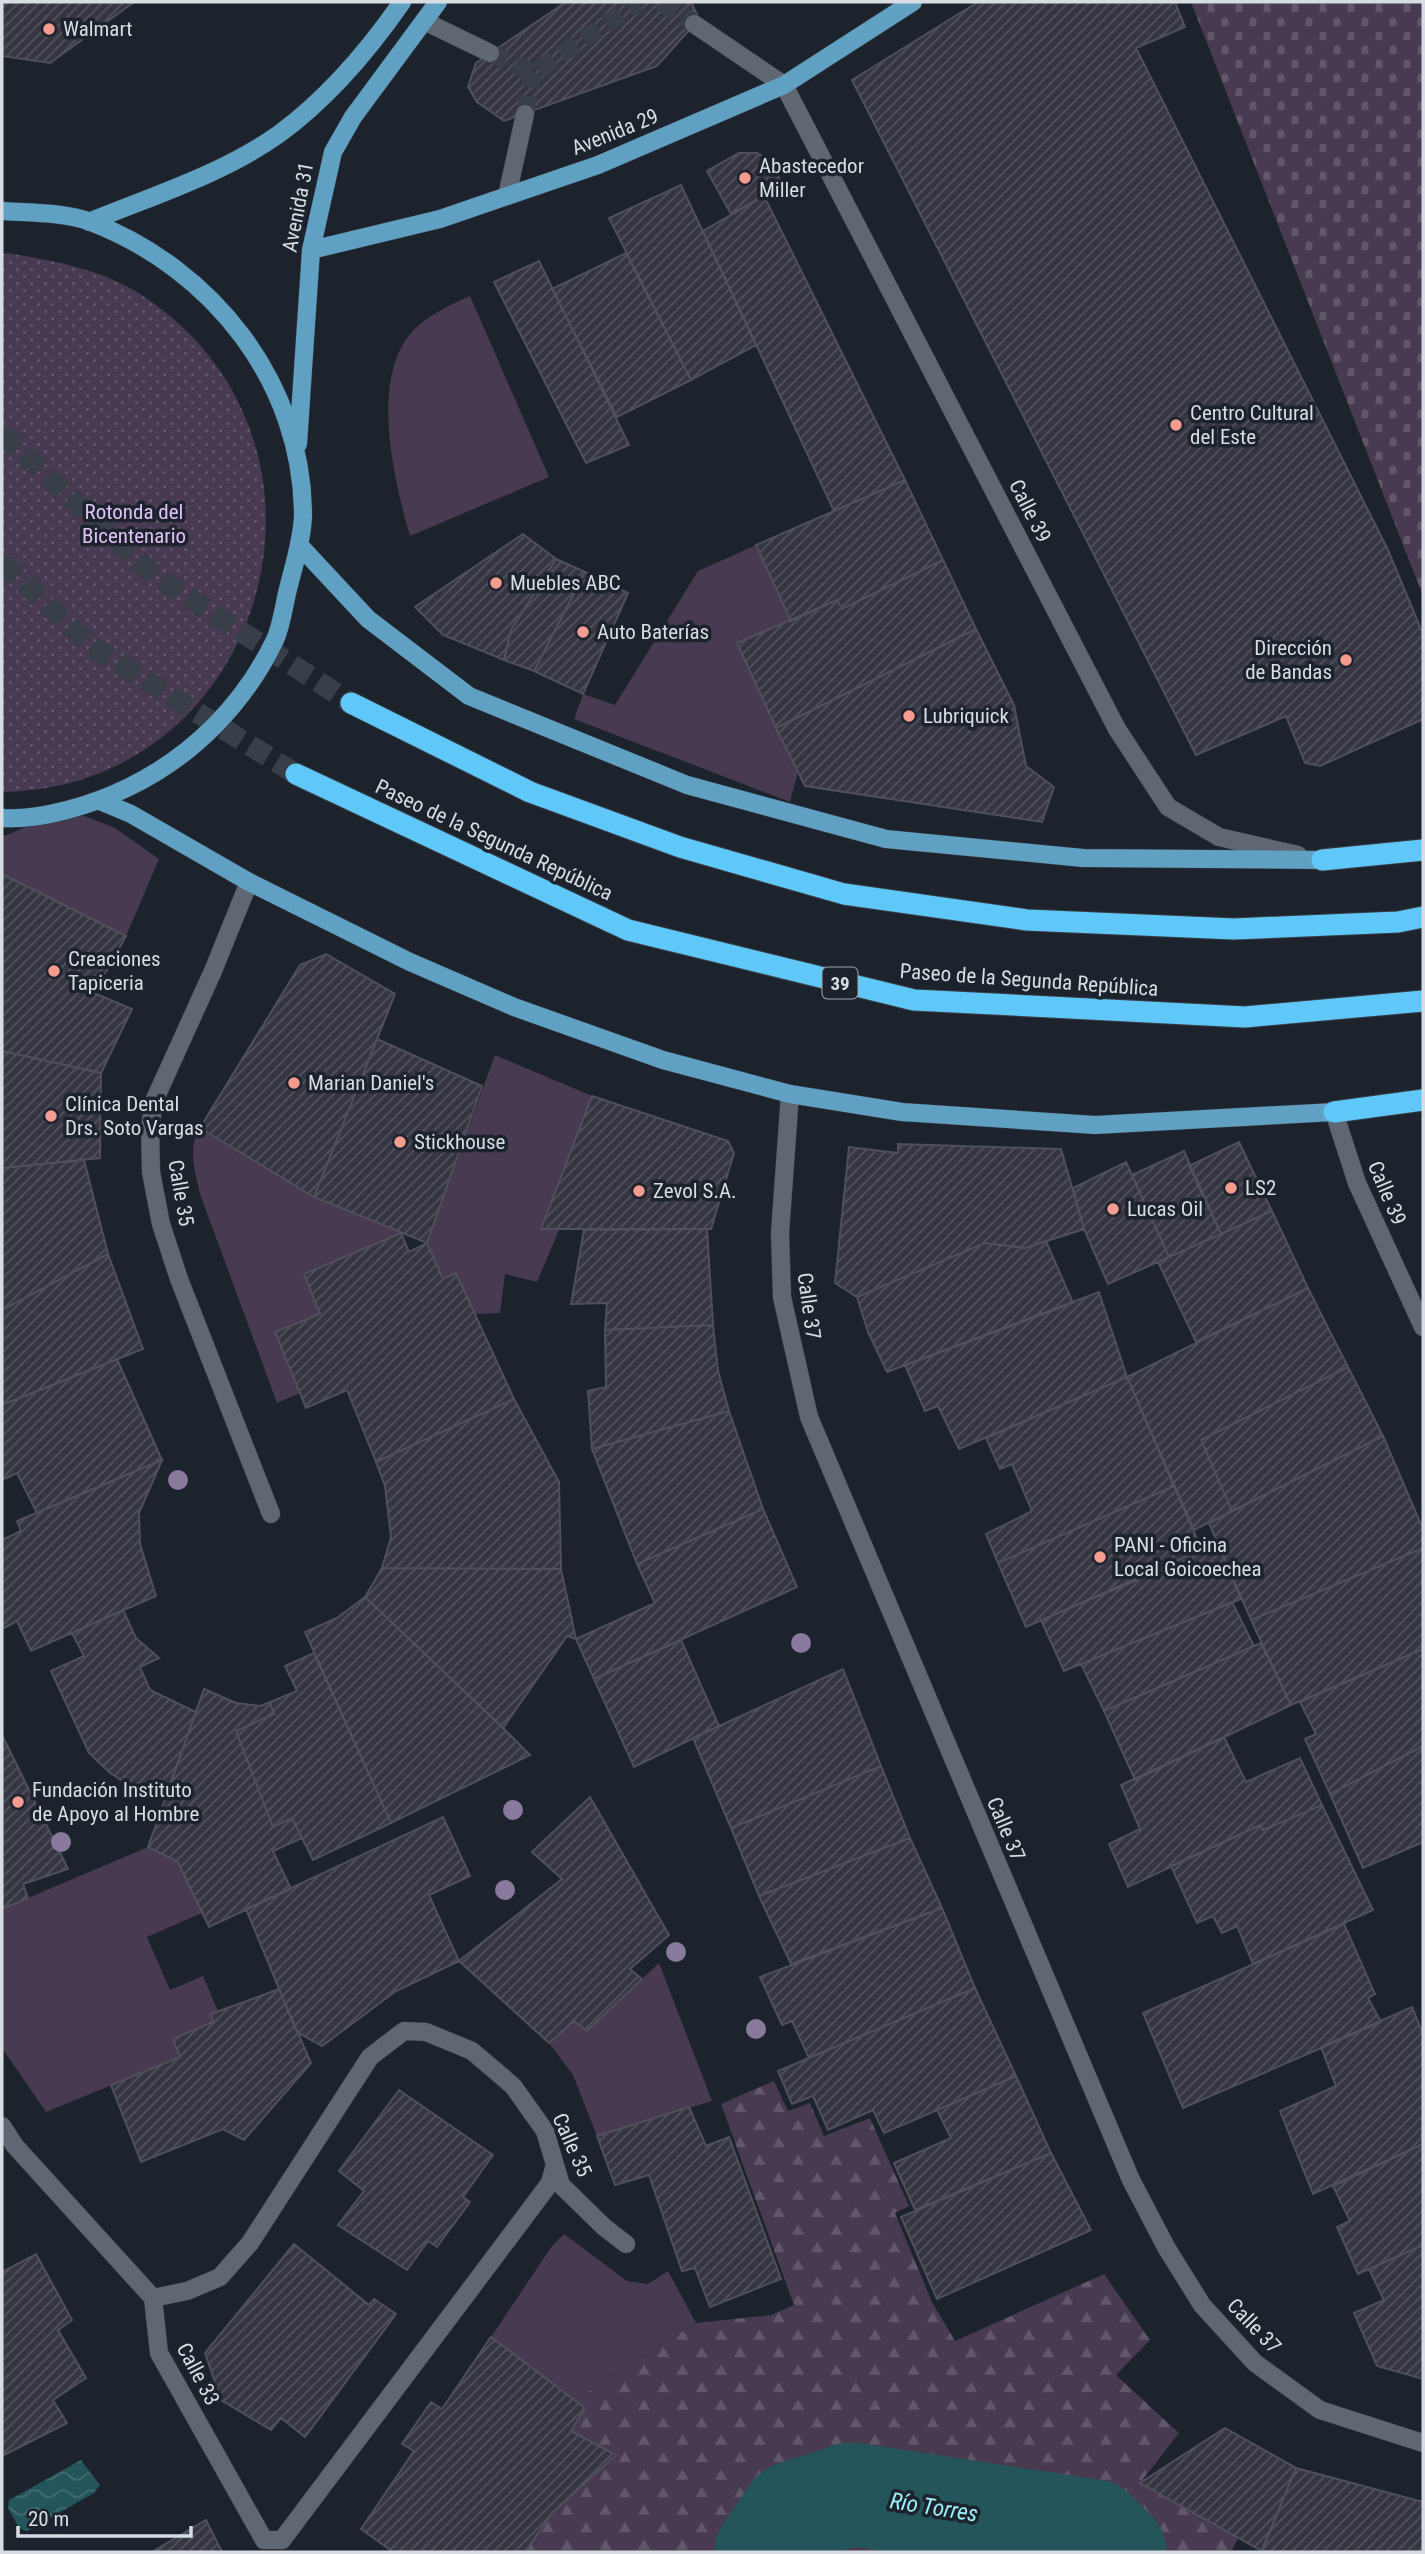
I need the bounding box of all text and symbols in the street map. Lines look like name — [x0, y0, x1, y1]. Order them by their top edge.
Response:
place label: Walmart — [63, 17, 133, 41]
marker: Walmart — [41, 21, 57, 37]
street label: Avenida 29 — [568, 104, 662, 160]
place label: Abastecedor Miller — [759, 154, 864, 202]
street label: Avenida 31 — [278, 160, 318, 254]
marker: Abastecedor Miller — [737, 170, 753, 186]
place label: Centro Cultural del Este — [1190, 401, 1314, 449]
marker: Centro Cultural del Este — [1168, 417, 1184, 433]
street label: Calle 39 — [1004, 476, 1056, 546]
park label: Rotonda del Bicentenario — [82, 500, 186, 548]
place label: Muebles ABC — [510, 571, 621, 595]
marker: Muebles ABC — [488, 575, 504, 591]
place label: Auto Baterías — [597, 620, 709, 644]
marker: Auto Baterías — [575, 624, 591, 640]
place label: Dirección de Bandas — [1245, 636, 1332, 684]
marker: Dirección de Bandas — [1338, 652, 1354, 668]
place label: Lubriquick — [923, 704, 1009, 728]
marker: Lubriquick — [901, 708, 917, 724]
street label: Paseo de la Segunda República — [372, 774, 616, 906]
place label: Creaciones Tapiceria — [68, 947, 161, 995]
street label: Paseo de la Segunda República — [899, 959, 1159, 1001]
marker: Creaciones Tapiceria — [46, 963, 62, 979]
road number: 39 — [822, 967, 858, 998]
place label: Marian Daniel's — [308, 1071, 434, 1095]
marker: Marian Daniel's — [286, 1075, 302, 1091]
place label: Clínica Dental Drs. Soto Vargas — [65, 1092, 204, 1140]
marker: Clínica Dental Drs. Soto Vargas — [43, 1108, 59, 1124]
place label: Stickhouse — [414, 1130, 505, 1154]
marker: Stickhouse — [392, 1134, 408, 1150]
street label: Calle 39 — [1363, 1157, 1411, 1229]
street label: Calle 35 — [163, 1158, 199, 1228]
place label: LS2 — [1245, 1176, 1276, 1200]
place label: Zevol S.A. — [653, 1179, 737, 1203]
marker: LS2 — [1223, 1180, 1239, 1196]
marker: Zevol S.A. — [631, 1183, 647, 1199]
place label: Lucas Oil — [1127, 1197, 1203, 1221]
marker: Lucas Oil — [1105, 1201, 1121, 1217]
street label: Calle 37 — [792, 1271, 826, 1341]
place label: PANI - Oficina Local Goicoechea — [1114, 1533, 1262, 1581]
marker: PANI - Oficina Local Goicoechea — [1092, 1549, 1108, 1565]
place label: Fundación Instituto de Apoyo al Hombre — [32, 1778, 200, 1826]
street label: Calle 37 — [982, 1793, 1030, 1865]
marker: Fundación Instituto de Apoyo al Hombre — [10, 1794, 26, 1810]
street label: Calle 35 — [547, 2110, 597, 2180]
street label: Calle 37 — [1222, 2294, 1286, 2358]
street label: Calle 33 — [172, 2339, 224, 2409]
water label: Río Torres — [888, 2487, 980, 2528]
scale bar — [18, 2494, 191, 2538]
text: 20 m — [28, 2507, 69, 2531]

